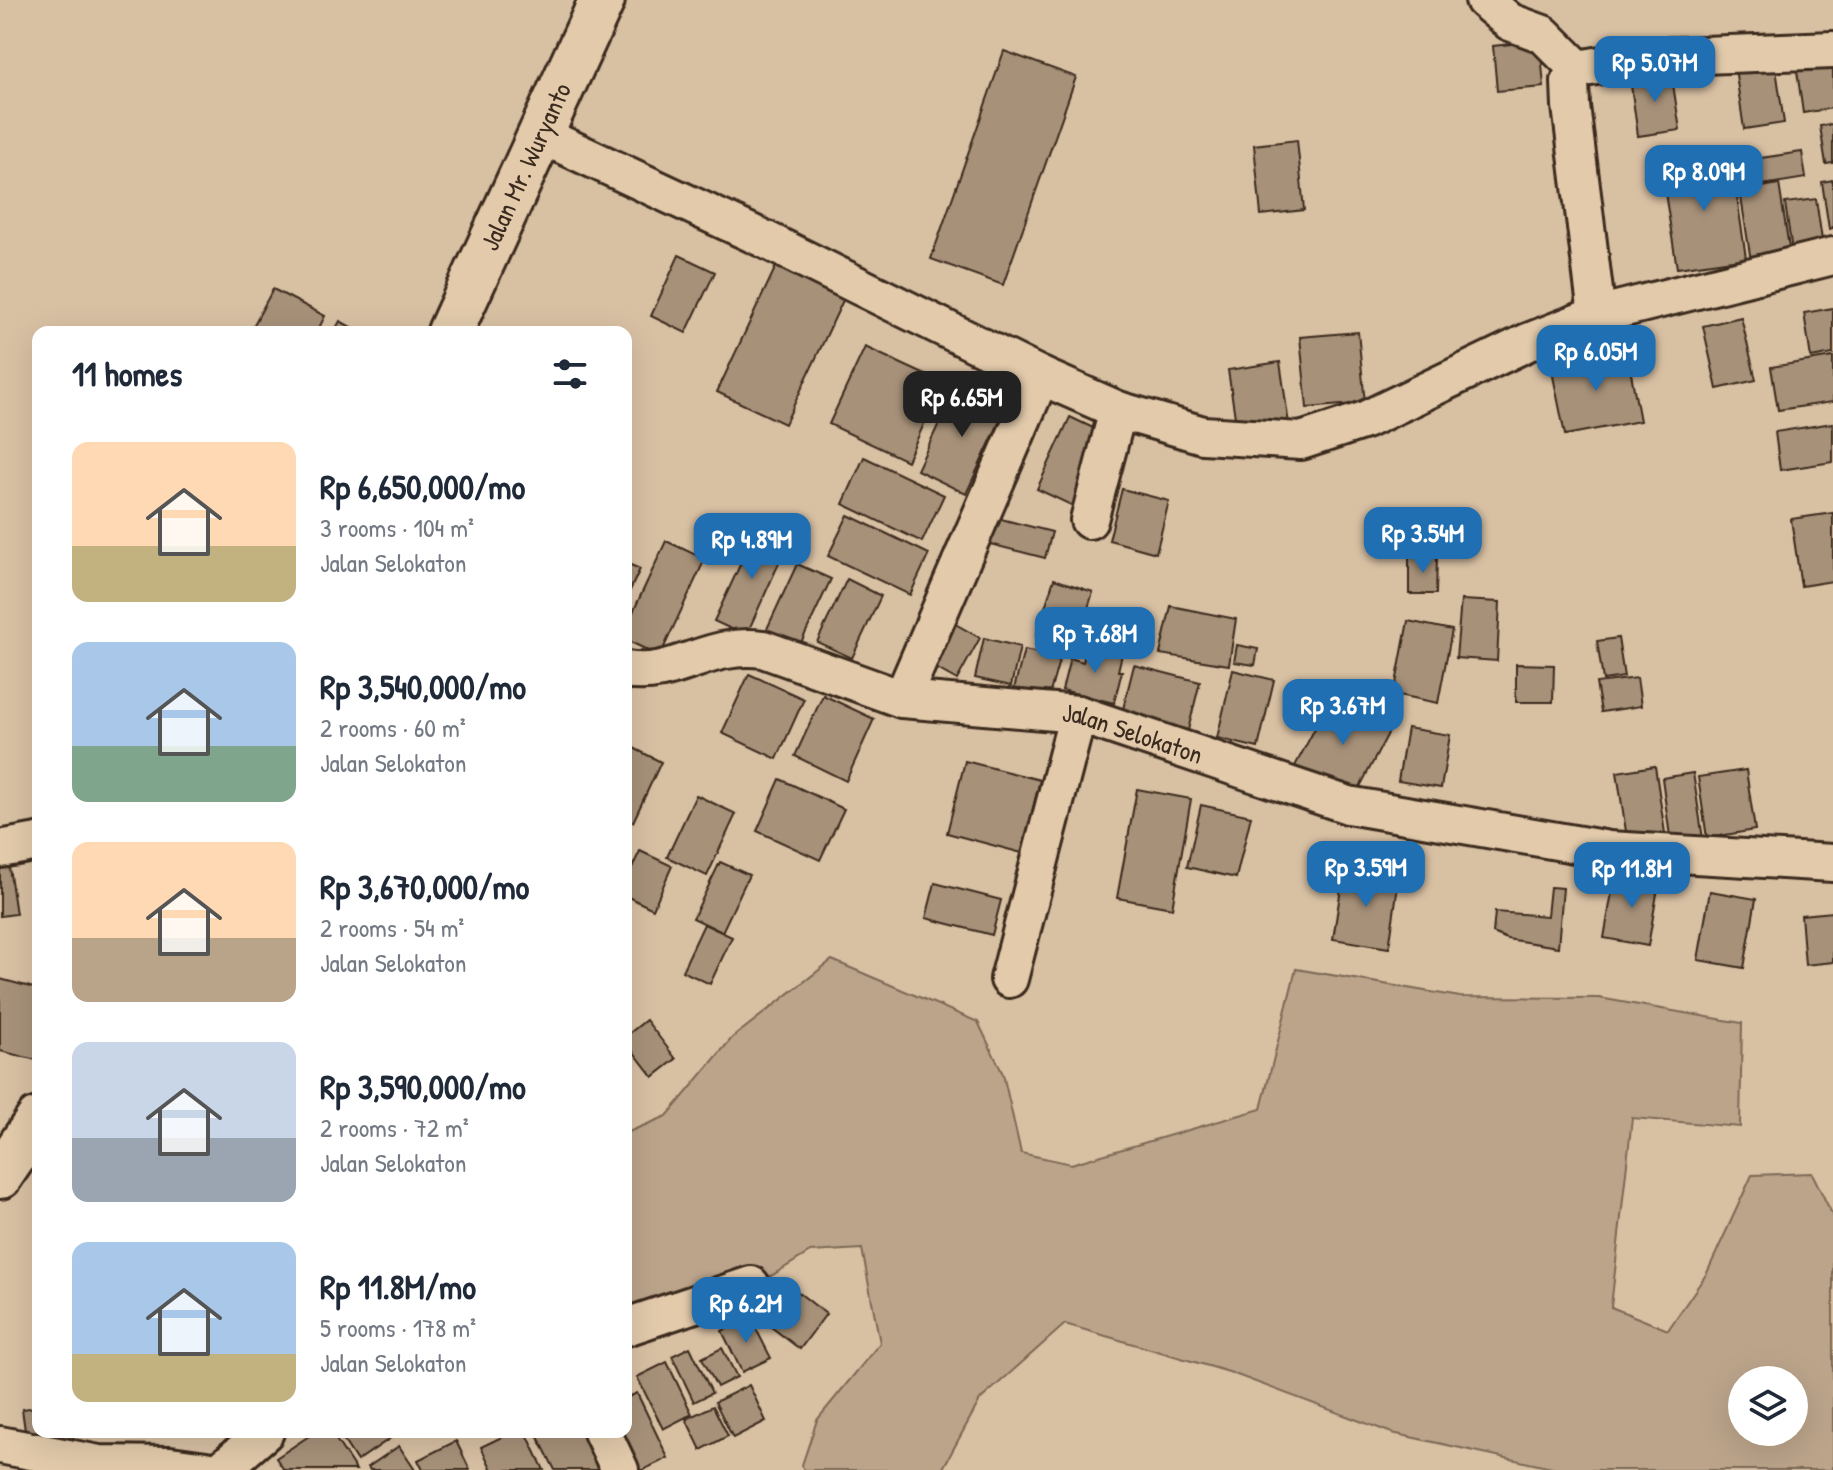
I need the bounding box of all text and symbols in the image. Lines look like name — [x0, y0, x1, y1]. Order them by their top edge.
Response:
pin: Rp 5.07M — [1572, 36, 1738, 104]
text: Rp 5.07M — [1612, 44, 1698, 79]
street label: Jalan Mr. Wuryanto — [472, 77, 579, 256]
pin: Rp 8.09M — [1621, 145, 1787, 213]
text: Rp 8.09M — [1663, 153, 1745, 188]
pin: Rp 6.05M — [1513, 325, 1679, 393]
text: Rp 6.05M — [1555, 333, 1637, 368]
text: 11 homes — [72, 351, 182, 397]
icon: filters — [548, 352, 592, 396]
pin: Rp 6.65M — [879, 371, 1045, 439]
text: Rp 6.65M — [921, 379, 1003, 414]
text: Rp 6,650,000/mo — [320, 464, 525, 510]
icon: home — [136, 474, 232, 570]
pin: Rp 3.54M — [1340, 507, 1506, 575]
text: 3 rooms · 104 m² — [320, 510, 474, 545]
pin: Rp 4.89M — [669, 513, 835, 581]
text: Rp 3.54M — [1382, 515, 1464, 550]
text: Rp 4.89M — [712, 521, 792, 556]
text: Jalan Selokaton — [320, 545, 466, 580]
pin: Rp 7.68M — [1012, 607, 1178, 675]
text: Rp 7.68M — [1053, 615, 1137, 650]
text: Rp 3,540,000/mo — [320, 664, 526, 710]
icon: home — [136, 674, 232, 770]
pin: Rp 3.67M — [1260, 679, 1426, 747]
text: Rp 3.67M — [1301, 687, 1385, 722]
street label: Jalan Selokaton — [1061, 695, 1208, 772]
text: 2 rooms · 60 m² — [320, 710, 466, 745]
text: Jalan Selokaton — [320, 745, 466, 780]
pin: Rp 3.59M — [1283, 841, 1449, 909]
pin: Rp 11.8M — [1549, 842, 1715, 910]
text: Rp 3.59M — [1325, 849, 1407, 884]
text: Rp 11.8M — [1592, 850, 1672, 885]
text: Rp 3,670,000/mo — [320, 864, 529, 910]
icon: home — [136, 874, 232, 970]
text: 2 rooms · 54 m² — [320, 910, 464, 945]
text: Jalan Selokaton — [320, 945, 466, 980]
text: Rp 3,590,000/mo — [320, 1064, 526, 1110]
icon: home — [136, 1074, 232, 1170]
text: 2 rooms · 72 m² — [320, 1110, 469, 1145]
text: Jalan Selokaton — [320, 1145, 466, 1180]
text: Rp 11.8M/mo — [320, 1264, 476, 1310]
icon: home — [136, 1274, 232, 1370]
pin: Rp 6.2M — [672, 1277, 820, 1345]
text: Rp 6.2M — [710, 1285, 782, 1320]
text: 5 rooms · 178 m² — [320, 1310, 476, 1345]
text: Jalan Selokaton — [320, 1345, 466, 1380]
map controls — [1728, 1366, 1808, 1446]
button: layers — [1728, 1366, 1808, 1446]

